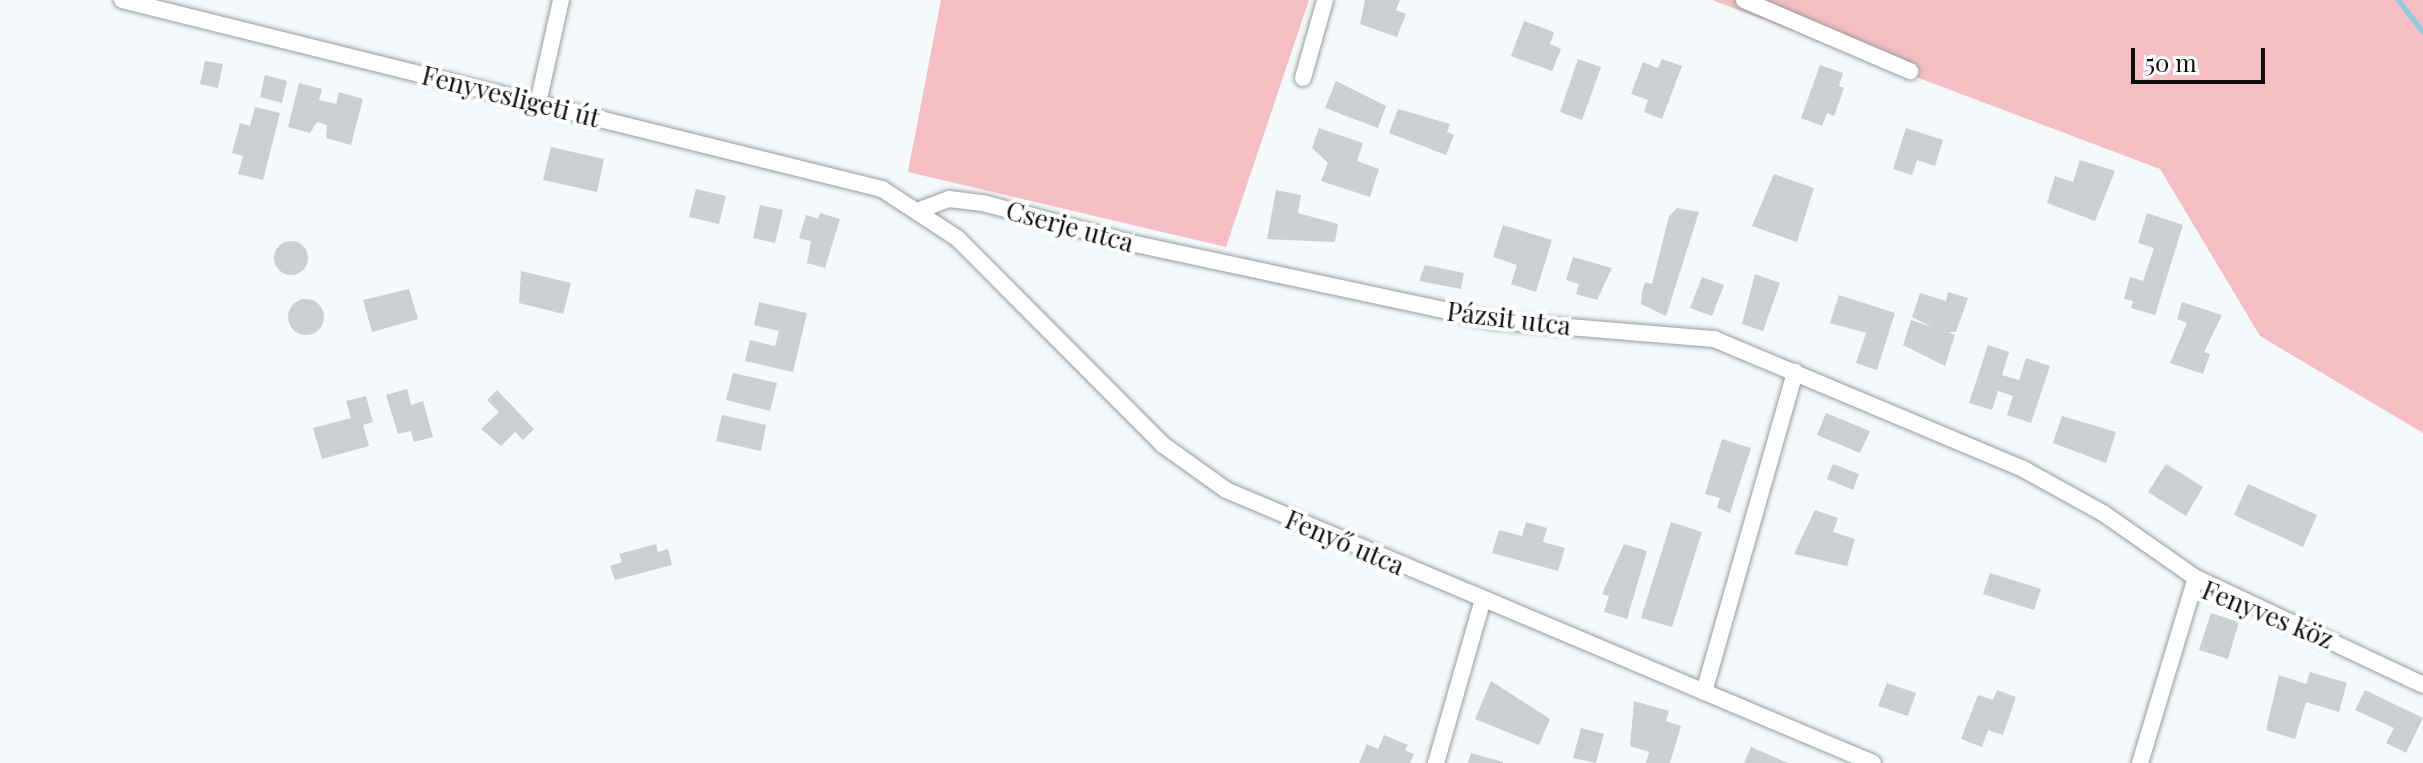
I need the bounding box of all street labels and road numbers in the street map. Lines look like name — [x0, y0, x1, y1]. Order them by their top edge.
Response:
street label: Fenyvesligeti út — [419, 59, 603, 133]
street label: Cserje utca — [1003, 194, 1137, 258]
street label: Pázsit utca — [1445, 295, 1573, 341]
street label: Fenyő utca — [1281, 503, 1409, 581]
street label: Fenyves köz — [2197, 573, 2339, 655]

